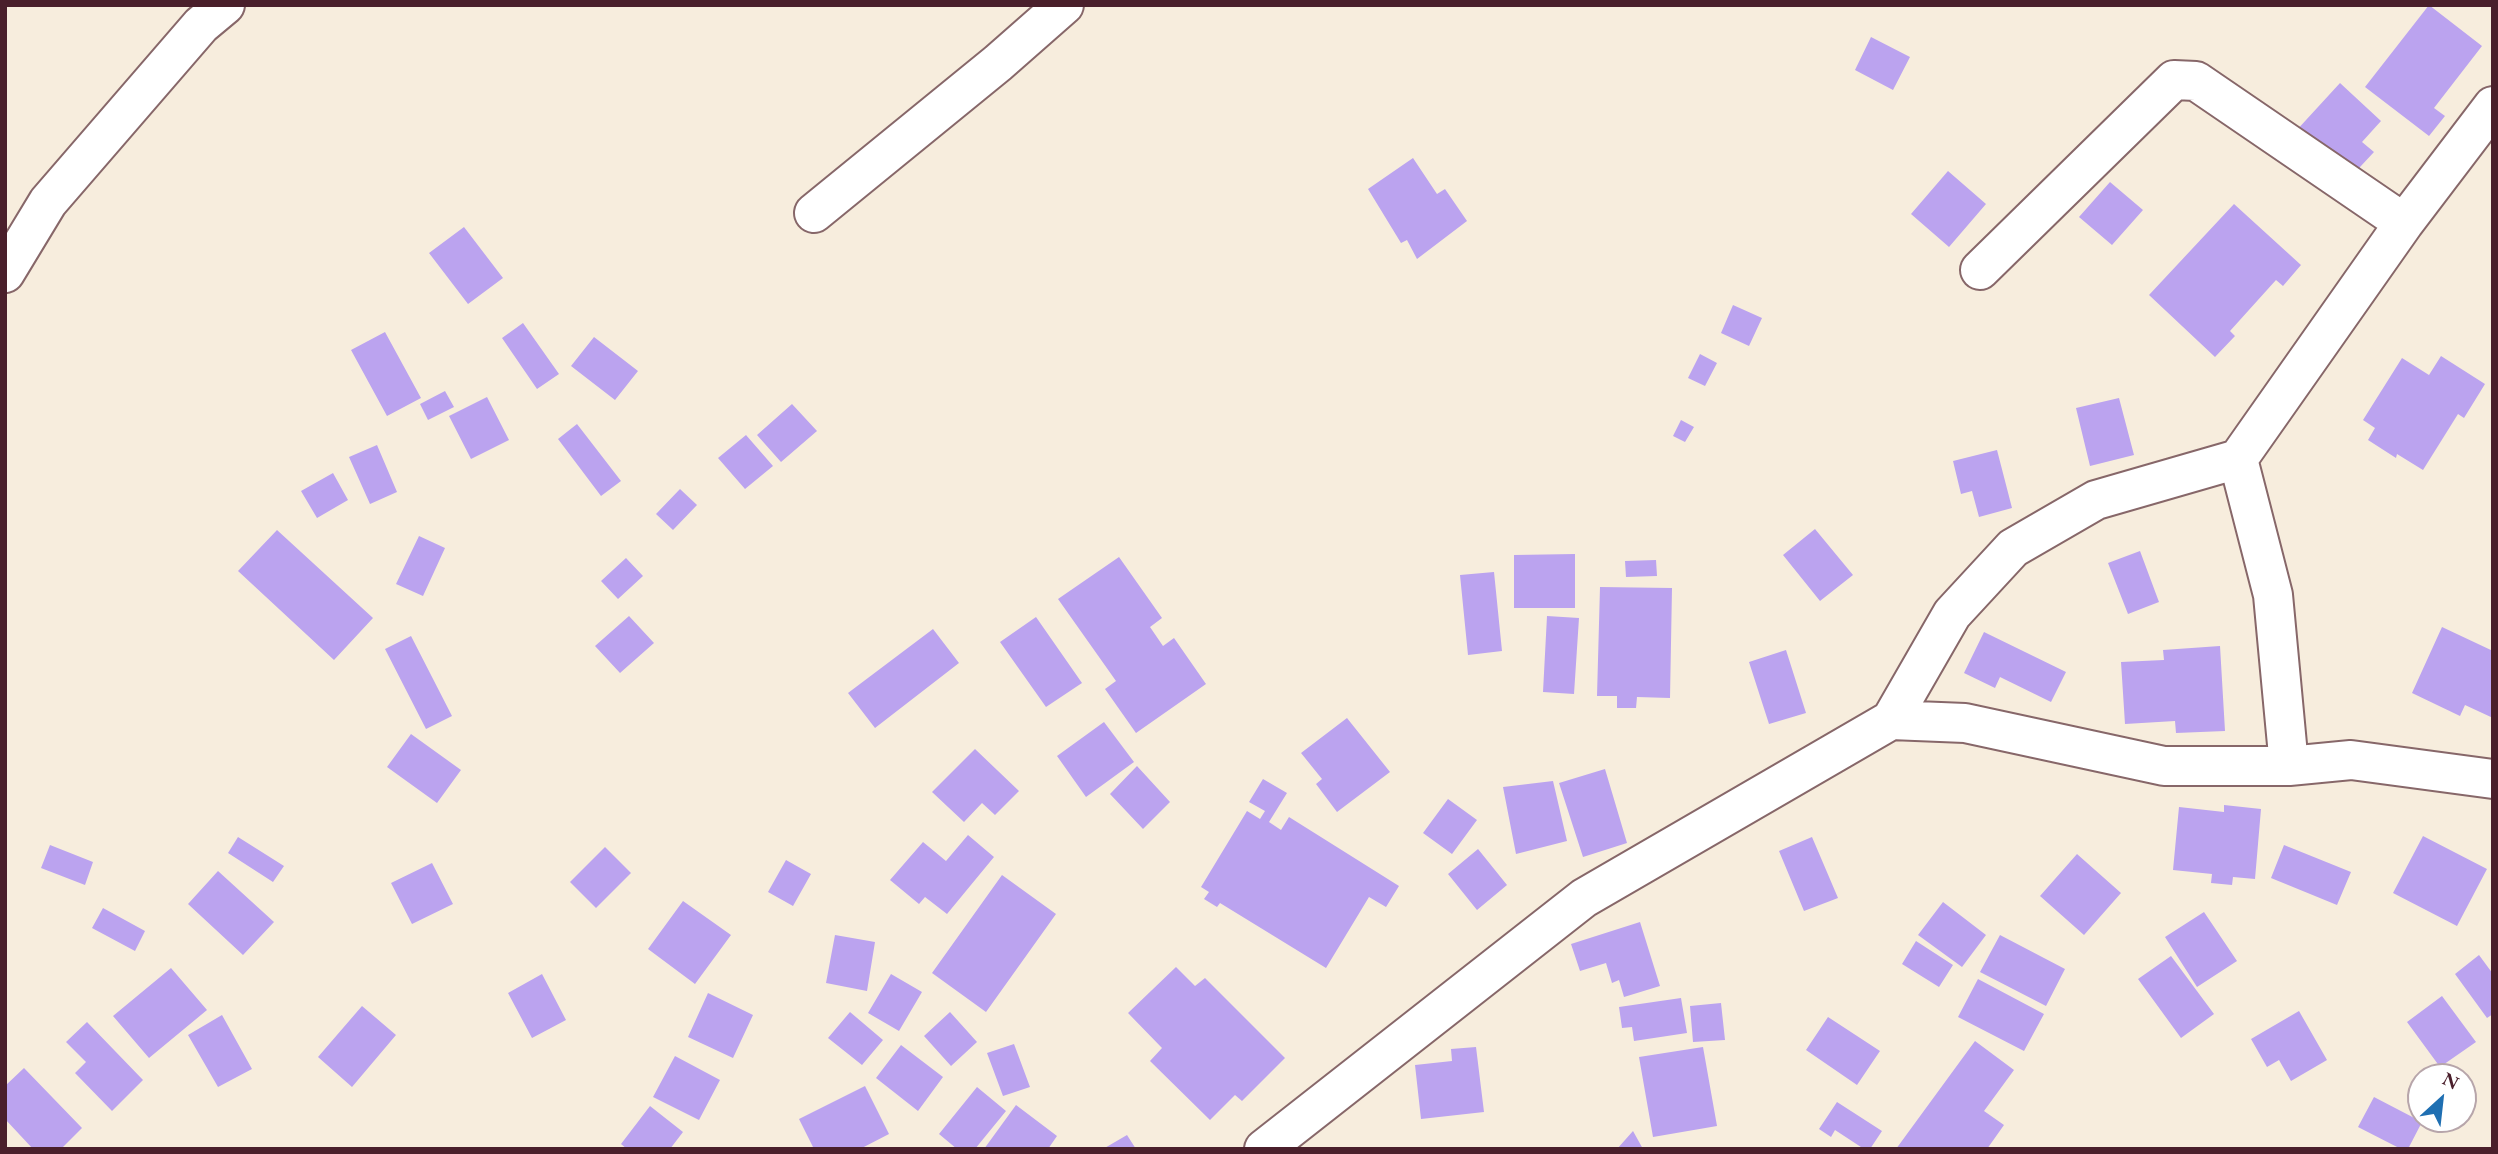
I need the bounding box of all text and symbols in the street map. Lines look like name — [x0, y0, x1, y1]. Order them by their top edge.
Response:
north arrow — [2407, 1063, 2477, 1133]
text: N — [2438, 1066, 2463, 1095]

